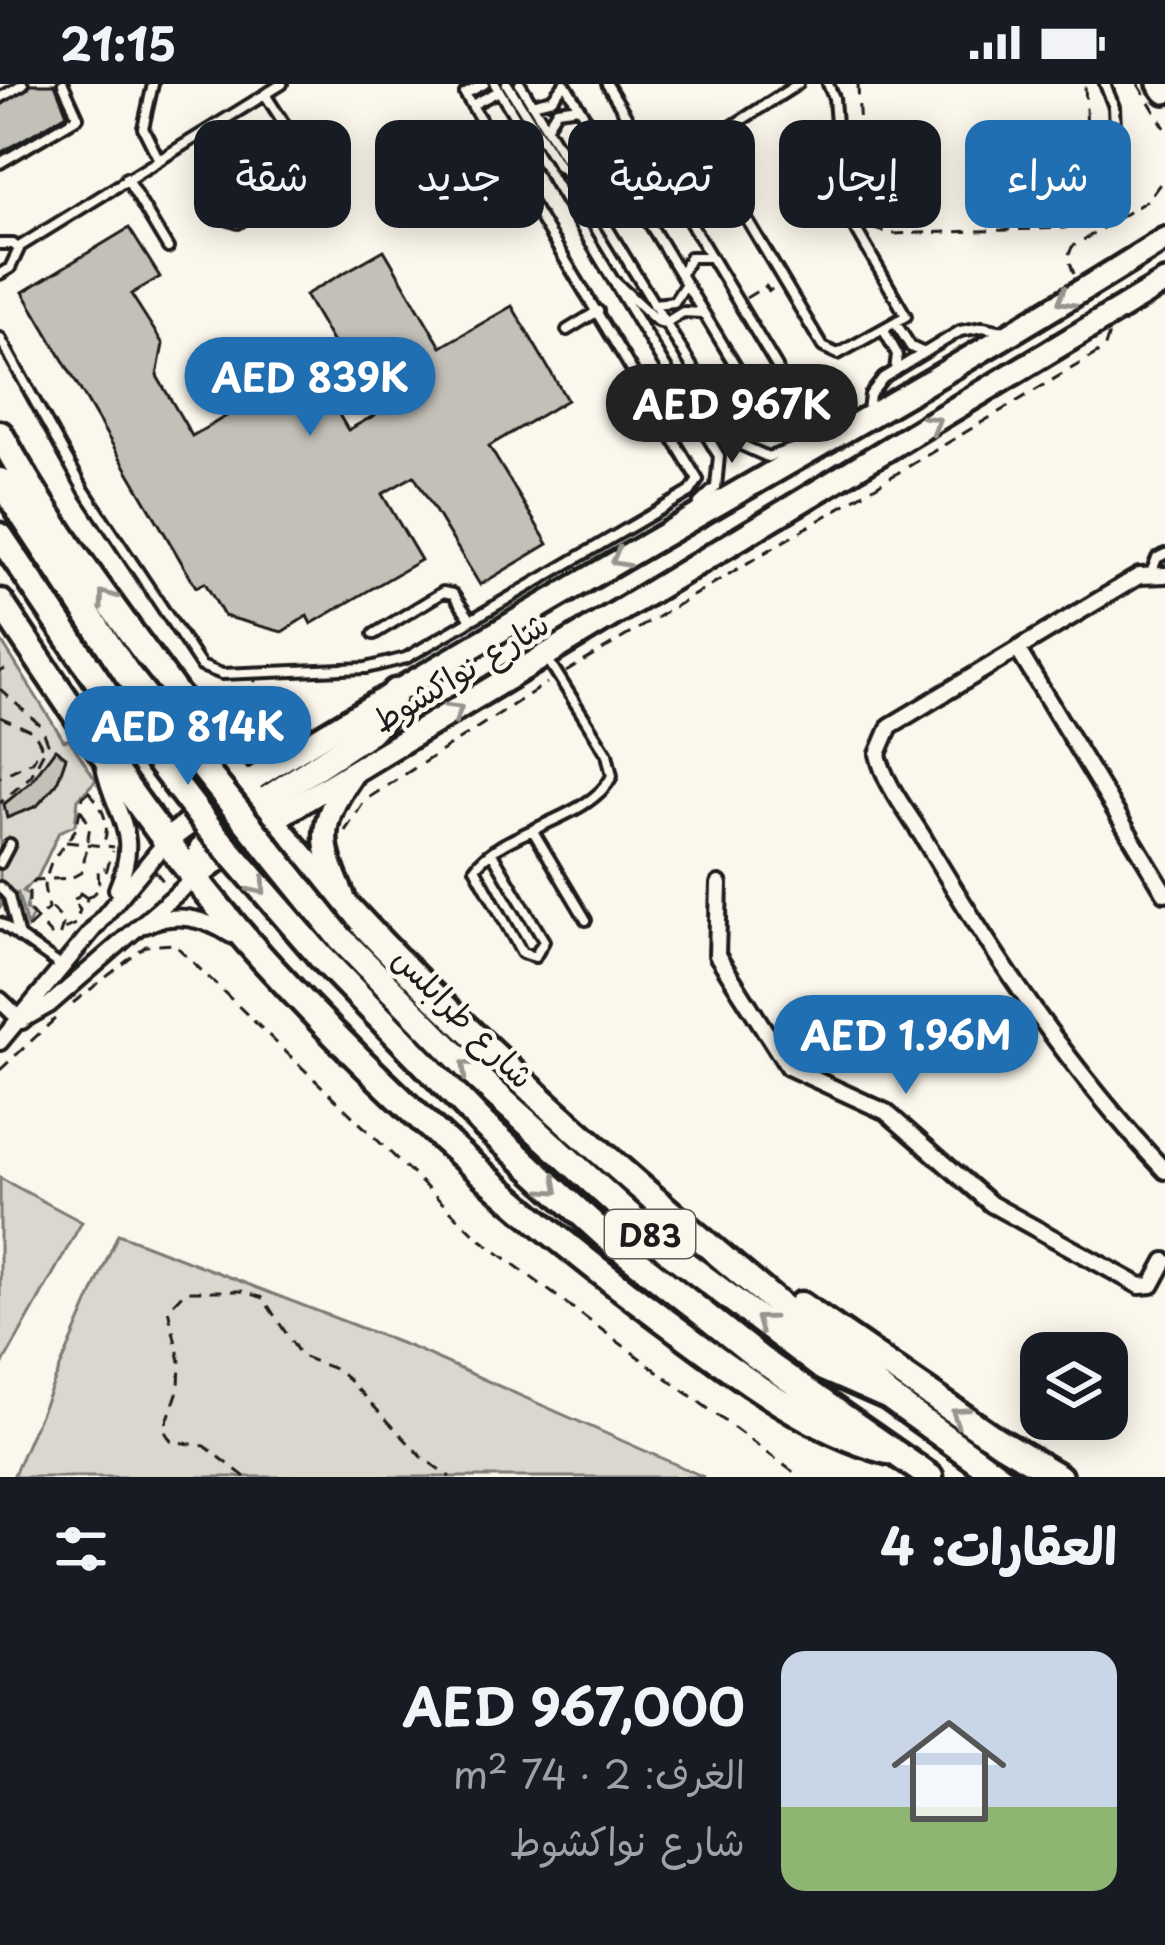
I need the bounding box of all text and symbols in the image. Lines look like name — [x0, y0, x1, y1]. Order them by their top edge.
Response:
text: 21:15 — [60, 8, 177, 76]
chip: شقة — [194, 120, 351, 228]
chip: جديد — [375, 120, 544, 228]
chip: تصفية — [568, 120, 755, 228]
chip: إيجار — [779, 120, 941, 228]
chip: شراء — [965, 120, 1131, 228]
one-way arrow — [1056, 285, 1078, 308]
pin: AED 839K — [186, 337, 434, 439]
text: AED 839K — [212, 346, 409, 405]
pin: AED 967K — [608, 364, 856, 466]
text: AED 967K — [633, 373, 831, 432]
one-way arrow — [920, 414, 942, 437]
one-way arrow — [611, 545, 632, 568]
one-way arrow — [98, 589, 120, 611]
street label: شارع نواكشوط — [361, 597, 558, 744]
pin: AED 814K — [64, 686, 312, 788]
text: AED 814K — [91, 695, 285, 754]
one-way arrow — [442, 702, 464, 725]
one-way arrow — [244, 873, 266, 895]
street label: شارع طرابلس — [382, 933, 548, 1099]
pin: AED 1.96M — [769, 995, 1043, 1097]
text: AED 1.96M — [800, 1004, 1012, 1063]
one-way arrow — [460, 1060, 482, 1082]
one-way arrow — [538, 1173, 559, 1194]
road number: D83 — [605, 1210, 695, 1258]
one-way arrow — [755, 1315, 776, 1337]
map controls — [1020, 1332, 1128, 1440]
button: layers — [1020, 1332, 1128, 1440]
one-way arrow — [951, 1407, 973, 1429]
text: العقارات: 4 — [880, 1505, 1117, 1582]
icon: filters — [48, 1516, 114, 1582]
text: AED 967,000 — [402, 1666, 745, 1743]
icon: home — [877, 1699, 1021, 1843]
text: الغرف: 2 · 74 m² — [453, 1743, 745, 1802]
text: شارع نواكشوط — [510, 1810, 745, 1869]

